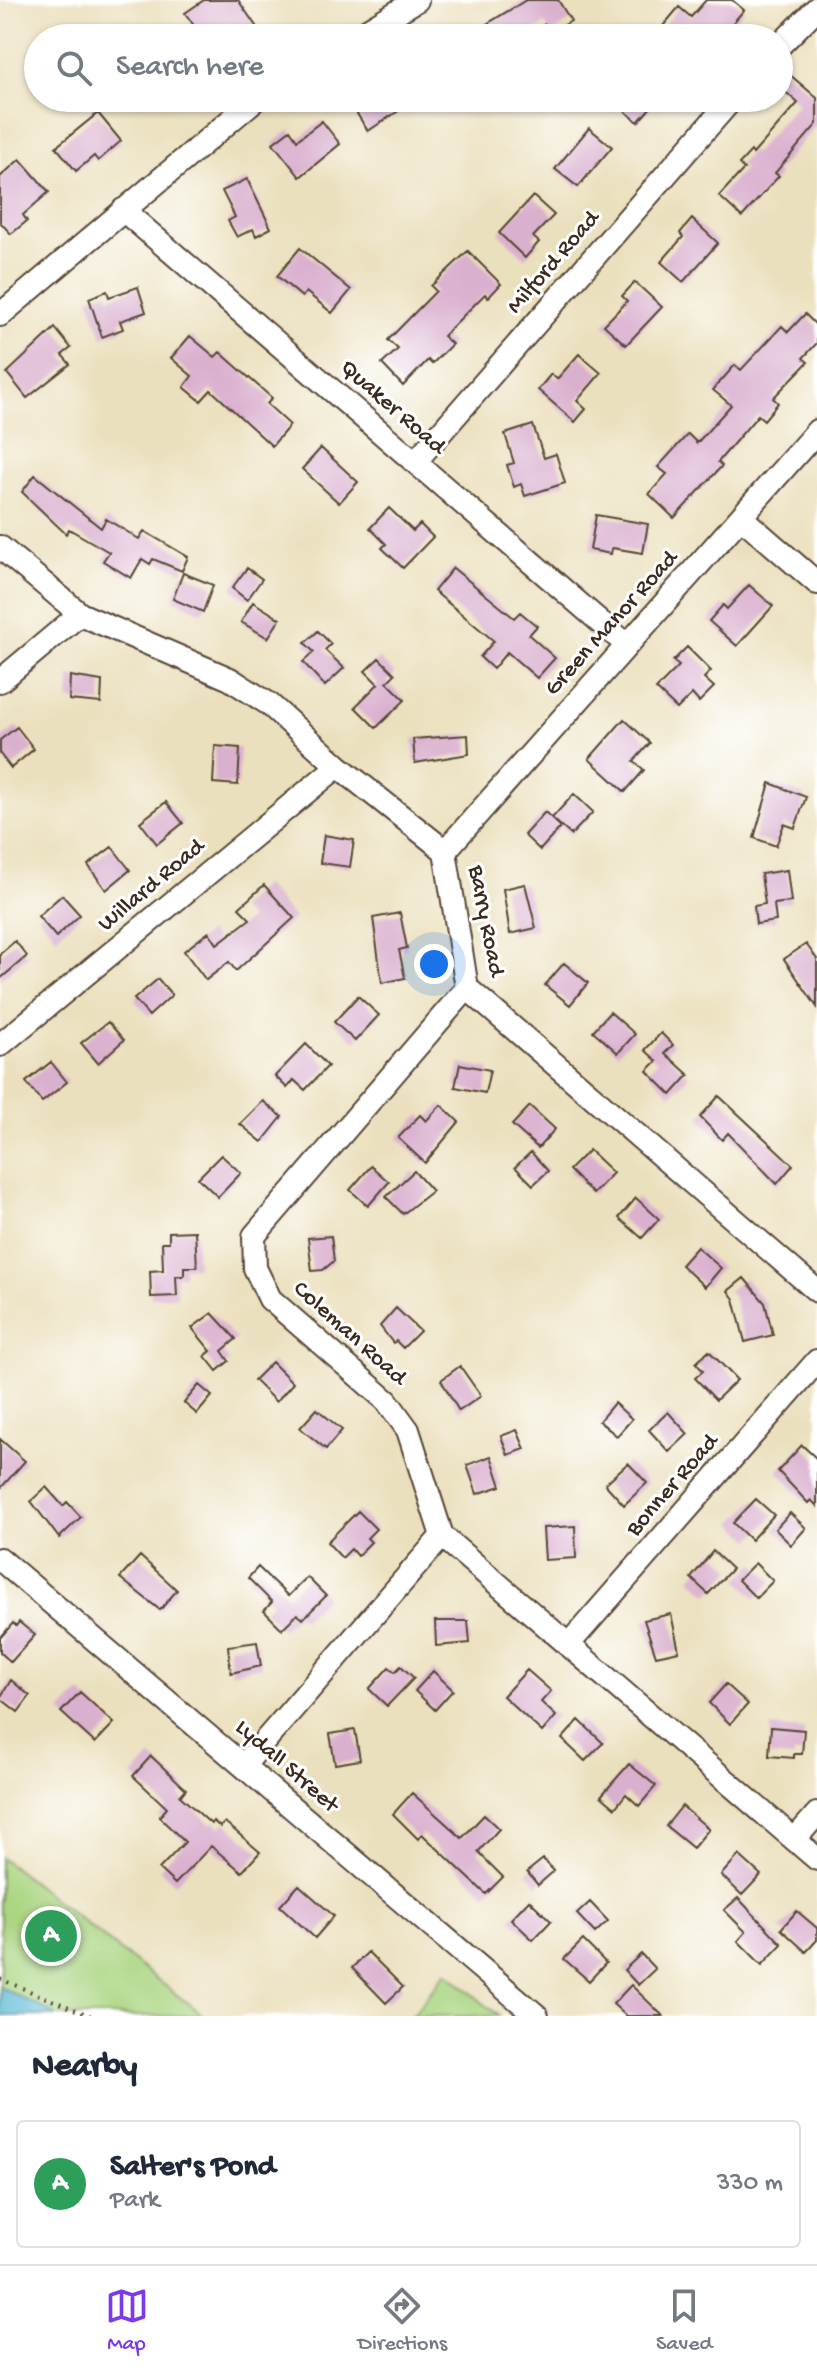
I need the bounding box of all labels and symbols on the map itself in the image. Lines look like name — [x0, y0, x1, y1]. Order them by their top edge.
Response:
street label: Milford Road — [501, 204, 608, 321]
street label: Quaker Road — [333, 354, 452, 463]
street label: Green Manor Road — [539, 544, 686, 703]
street label: Willard Road — [93, 832, 213, 939]
street label: Barry Road — [460, 862, 510, 981]
your location — [414, 944, 454, 984]
street label: Coleman Road — [286, 1275, 413, 1394]
street label: Bonner Road — [620, 1427, 727, 1544]
street label: Lydall Street — [228, 1714, 346, 1821]
pin: A — [25, 1906, 77, 1966]

